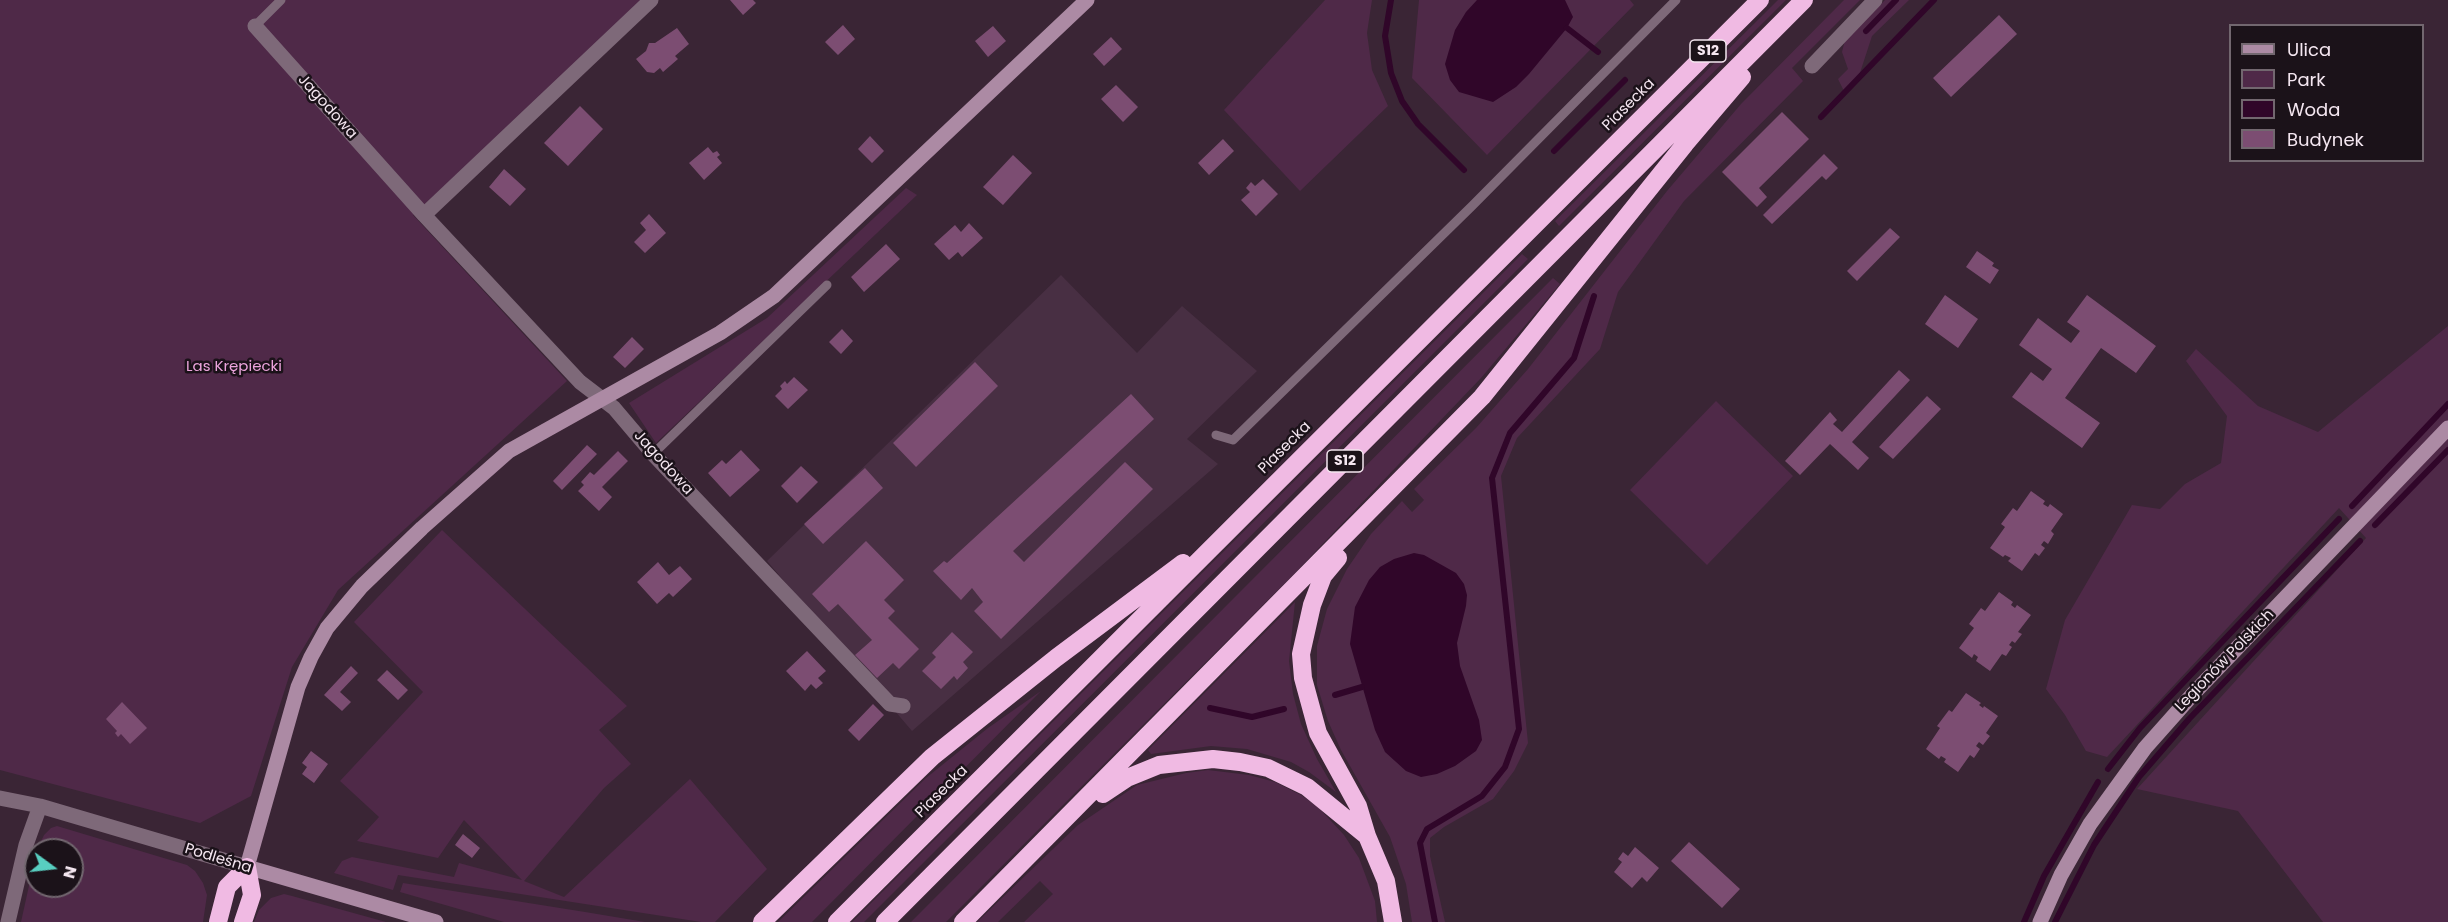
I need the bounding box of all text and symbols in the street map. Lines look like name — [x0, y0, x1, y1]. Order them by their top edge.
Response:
legend — [2229, 24, 2424, 162]
text: Ulica — [2287, 37, 2331, 62]
road number: S12 — [1690, 40, 1726, 62]
text: Park — [2287, 67, 2326, 92]
street label: Jagodowa — [294, 71, 360, 143]
street label: Piasecka — [1599, 75, 1659, 135]
text: Woda — [2287, 97, 2340, 122]
text: Budynek — [2287, 127, 2364, 152]
park label: Las Krępiecki — [186, 358, 282, 376]
street label: Piasecka — [1255, 418, 1315, 478]
street label: Jagodowa — [630, 427, 696, 499]
road number: S12 — [1327, 450, 1363, 472]
street label: Legionów Polskich — [2172, 606, 2278, 716]
street label: Piasecka — [912, 762, 972, 822]
north arrow — [24, 838, 84, 898]
street label: Podleśna — [182, 840, 254, 878]
text: N — [57, 863, 83, 881]

